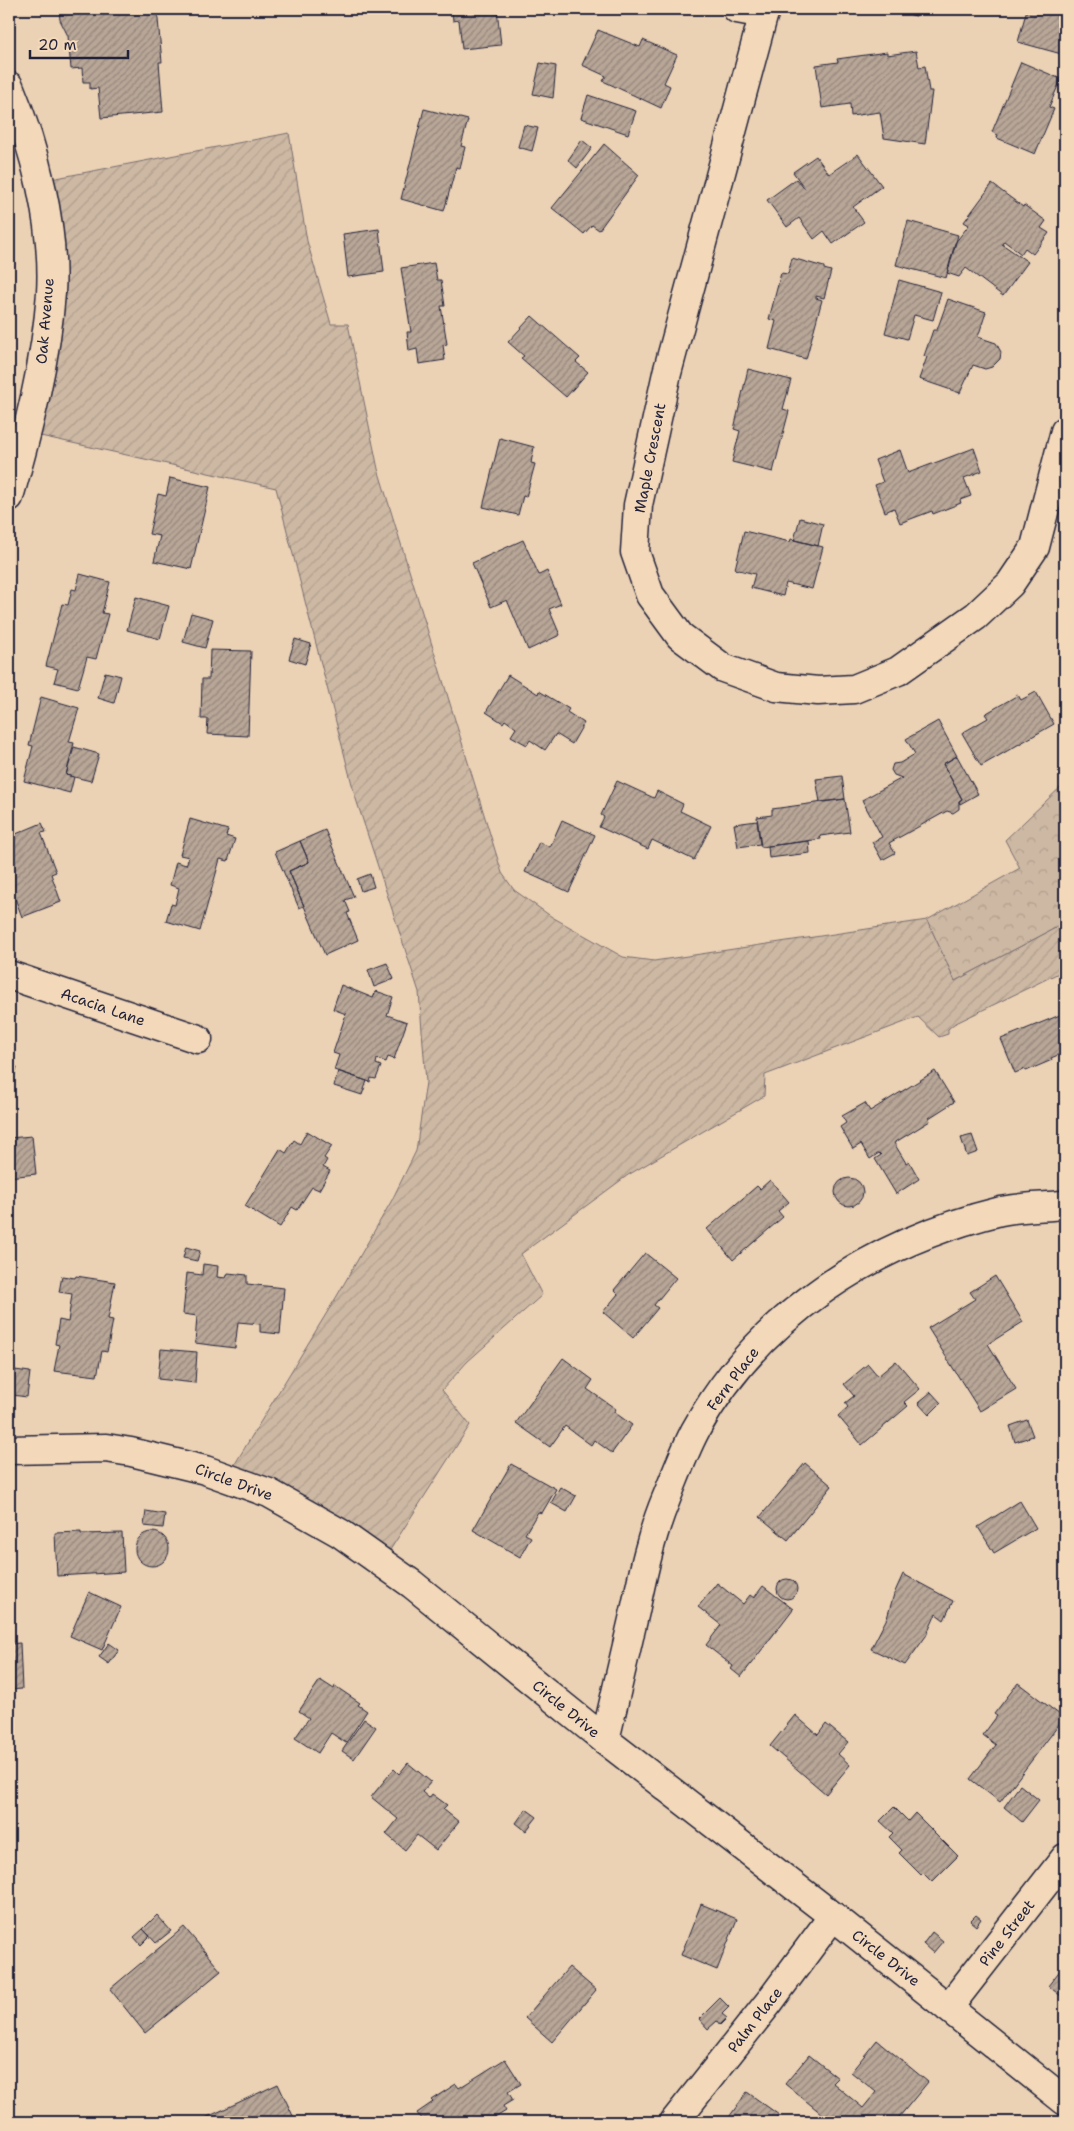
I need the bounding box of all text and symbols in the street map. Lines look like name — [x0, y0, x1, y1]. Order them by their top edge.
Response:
scale bar — [30, 28, 128, 60]
text: 20 m — [38, 35, 77, 55]
street label: Oak Avenue — [31, 277, 59, 365]
street label: Maple Crescent — [630, 401, 670, 515]
street label: Acacia Lane — [58, 983, 148, 1031]
street label: Fern Place — [702, 1343, 764, 1415]
street label: Circle Drive — [192, 1459, 276, 1505]
street label: Circle Drive — [528, 1676, 604, 1742]
street label: Pine Street — [975, 1896, 1039, 1970]
street label: Circle Drive — [848, 1925, 924, 1991]
street label: Palm Place — [723, 1983, 787, 2057]

